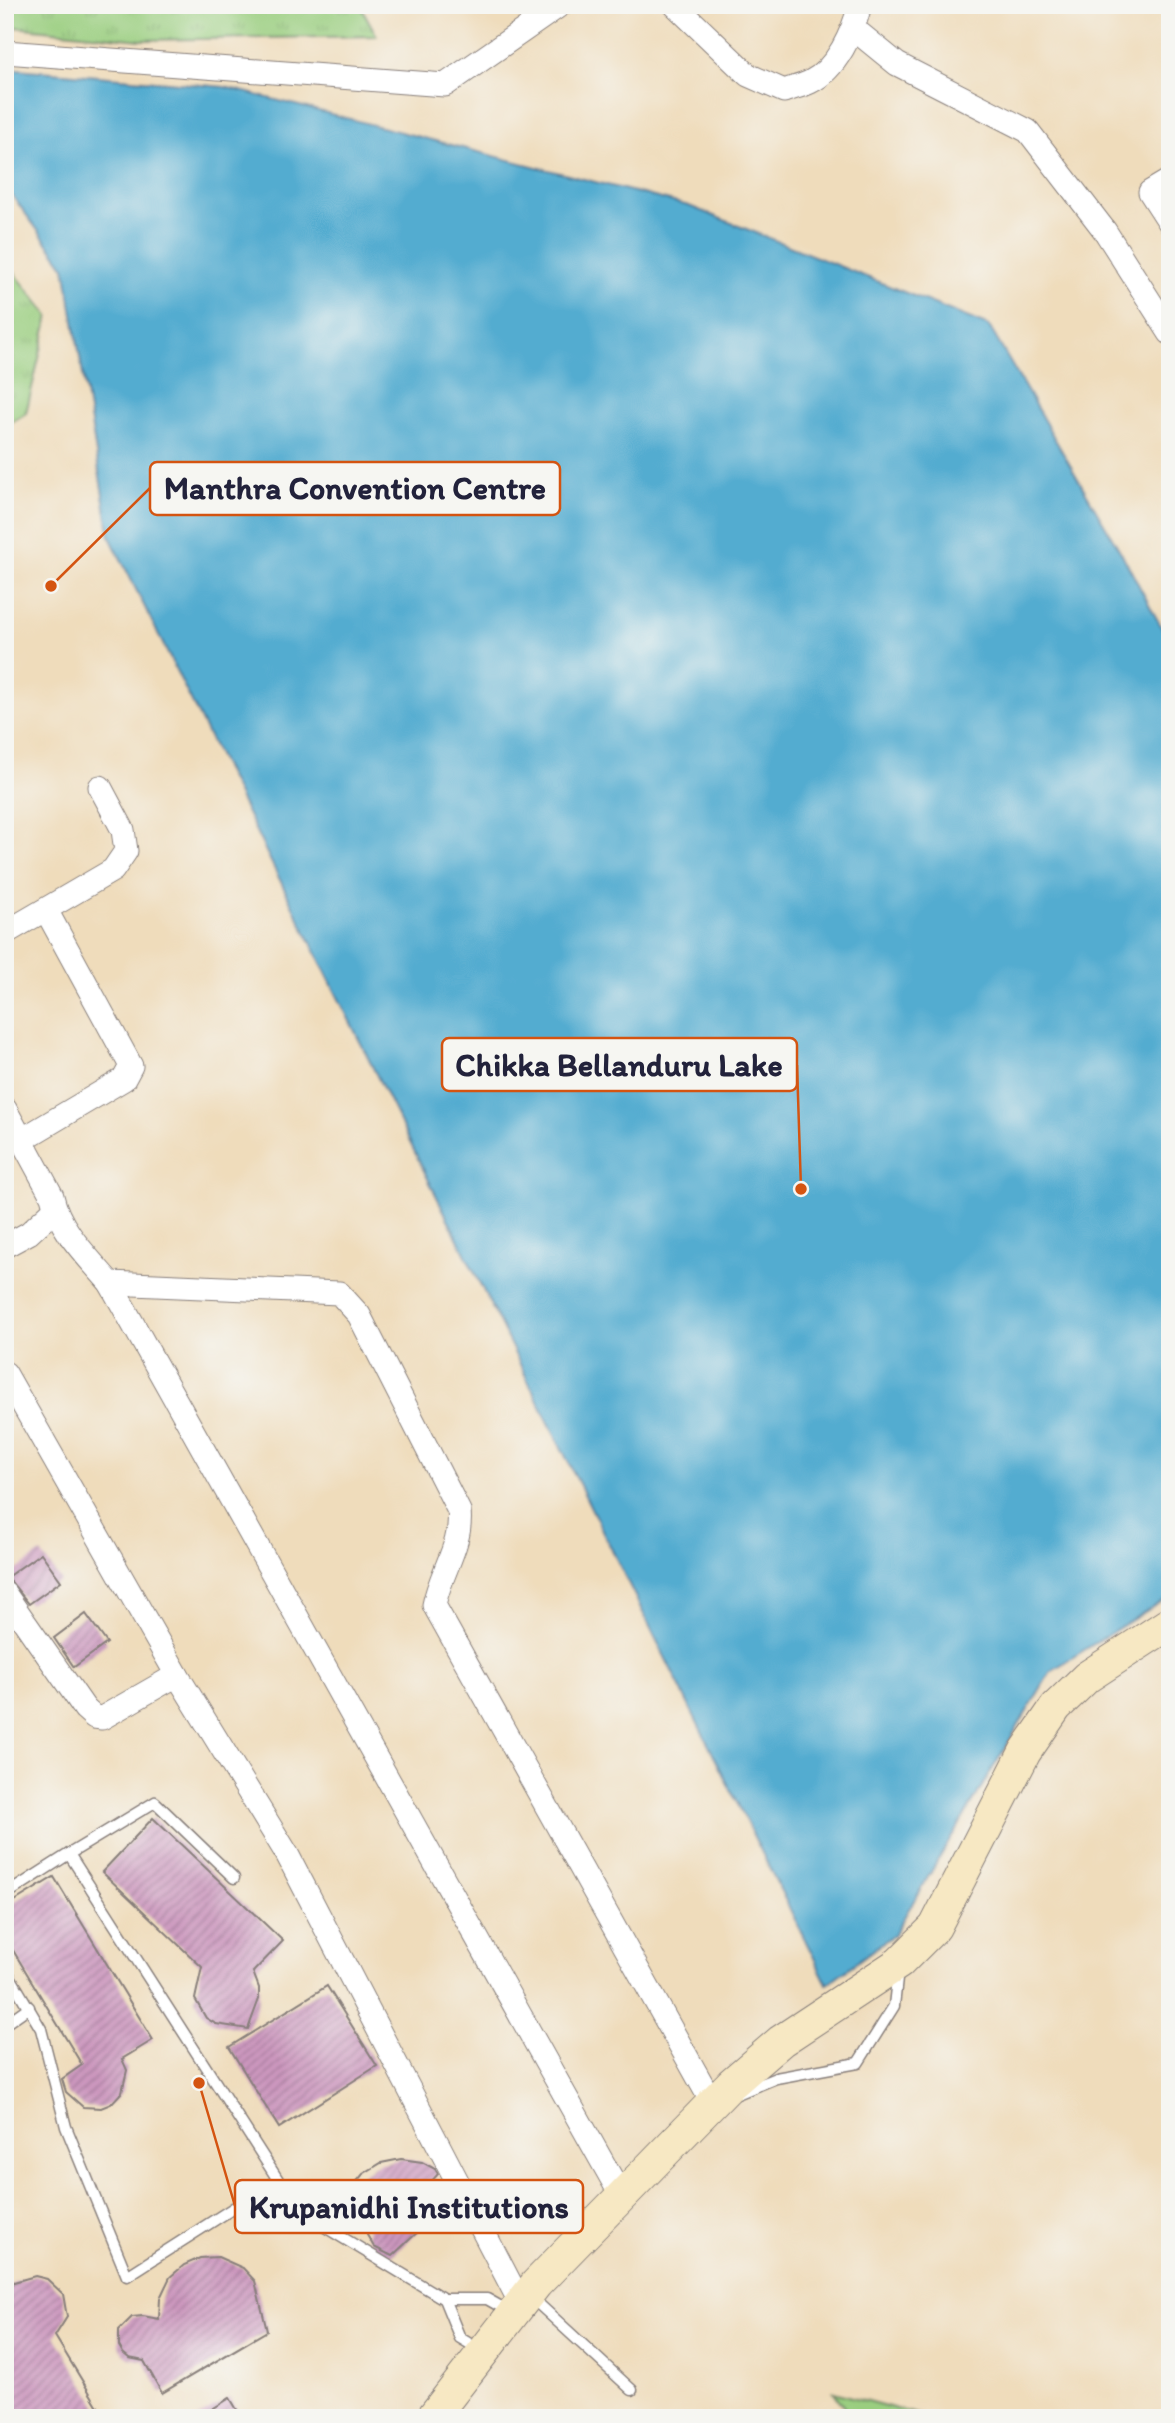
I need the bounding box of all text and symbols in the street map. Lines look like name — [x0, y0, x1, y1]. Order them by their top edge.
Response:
callout: Manthra Convention Centre — [150, 462, 560, 515]
text: Manthra Convention Centre — [164, 469, 546, 507]
callout: Chikka Bellanduru Lake — [442, 1038, 797, 1091]
text: Chikka Bellanduru Lake — [455, 1046, 783, 1084]
callout: Krupanidhi Institutions — [235, 2180, 583, 2233]
text: Krupanidhi Institutions — [249, 2188, 569, 2226]

